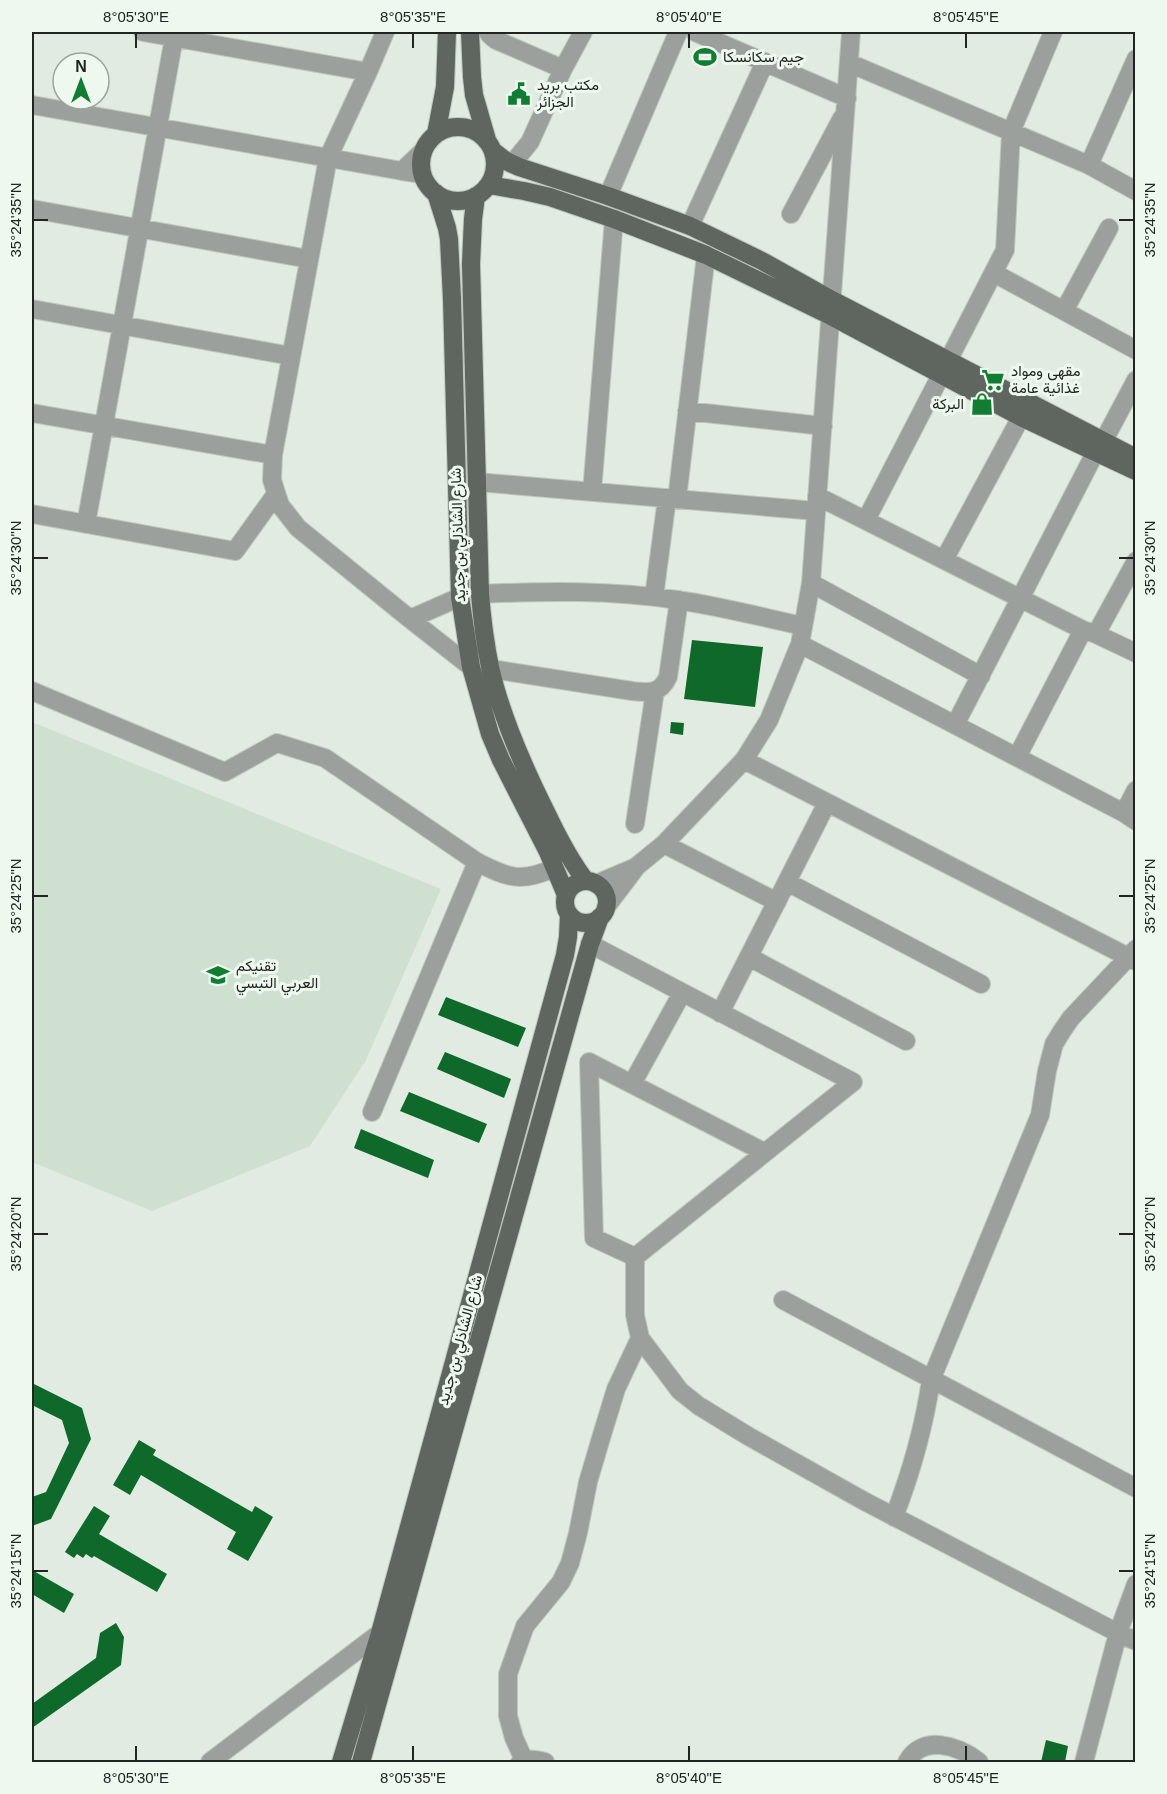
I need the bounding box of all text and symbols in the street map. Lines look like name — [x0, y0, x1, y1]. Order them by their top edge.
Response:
text: 8°05'30"E — [103, 8, 169, 25]
text: 8°05'35"E — [380, 8, 446, 25]
text: 8°05'40"E — [656, 8, 722, 25]
text: 8°05'45"E — [933, 8, 999, 25]
sports icon: جيم سكانسكا — [692, 44, 718, 70]
place label: جيم سكانسكا — [723, 48, 804, 67]
north arrow — [51, 51, 111, 111]
text: N — [75, 58, 87, 75]
place label: مكتب بريد الجزائر — [536, 76, 599, 111]
public building icon: مكتب بريد الجزائر — [506, 81, 532, 107]
text: 35°24'35"N — [7, 182, 24, 258]
text: 35°24'35"N — [1141, 182, 1158, 258]
place label: مقهى ومواد غذائية عامة — [1011, 362, 1080, 397]
supermarket icon: مقهى ومواد غذائية عامة — [980, 367, 1006, 393]
shop icon: البركة — [969, 391, 995, 417]
place label: البركة — [932, 395, 964, 413]
street label: شارع الشاذلي بن جديد — [447, 467, 473, 602]
text: 35°24'30"N — [7, 520, 24, 596]
text: 35°24'30"N — [1141, 520, 1158, 596]
text: 35°24'25"N — [7, 858, 24, 934]
text: 35°24'25"N — [1141, 858, 1158, 934]
place label: تقنيكم العربي التبسي — [236, 957, 318, 996]
school or university icon: تقنيكم العربي التبسي — [205, 962, 231, 988]
text: 35°24'20"N — [7, 1196, 24, 1272]
text: 35°24'20"N — [1141, 1196, 1158, 1272]
street label: شارع الشاذلي بن جديد — [434, 1273, 490, 1408]
text: 35°24'15"N — [7, 1533, 24, 1609]
text: 35°24'15"N — [1141, 1533, 1158, 1609]
text: 8°05'30"E — [103, 1769, 169, 1786]
text: 8°05'35"E — [380, 1769, 446, 1786]
text: 8°05'40"E — [656, 1769, 722, 1786]
text: 8°05'45"E — [933, 1769, 999, 1786]

